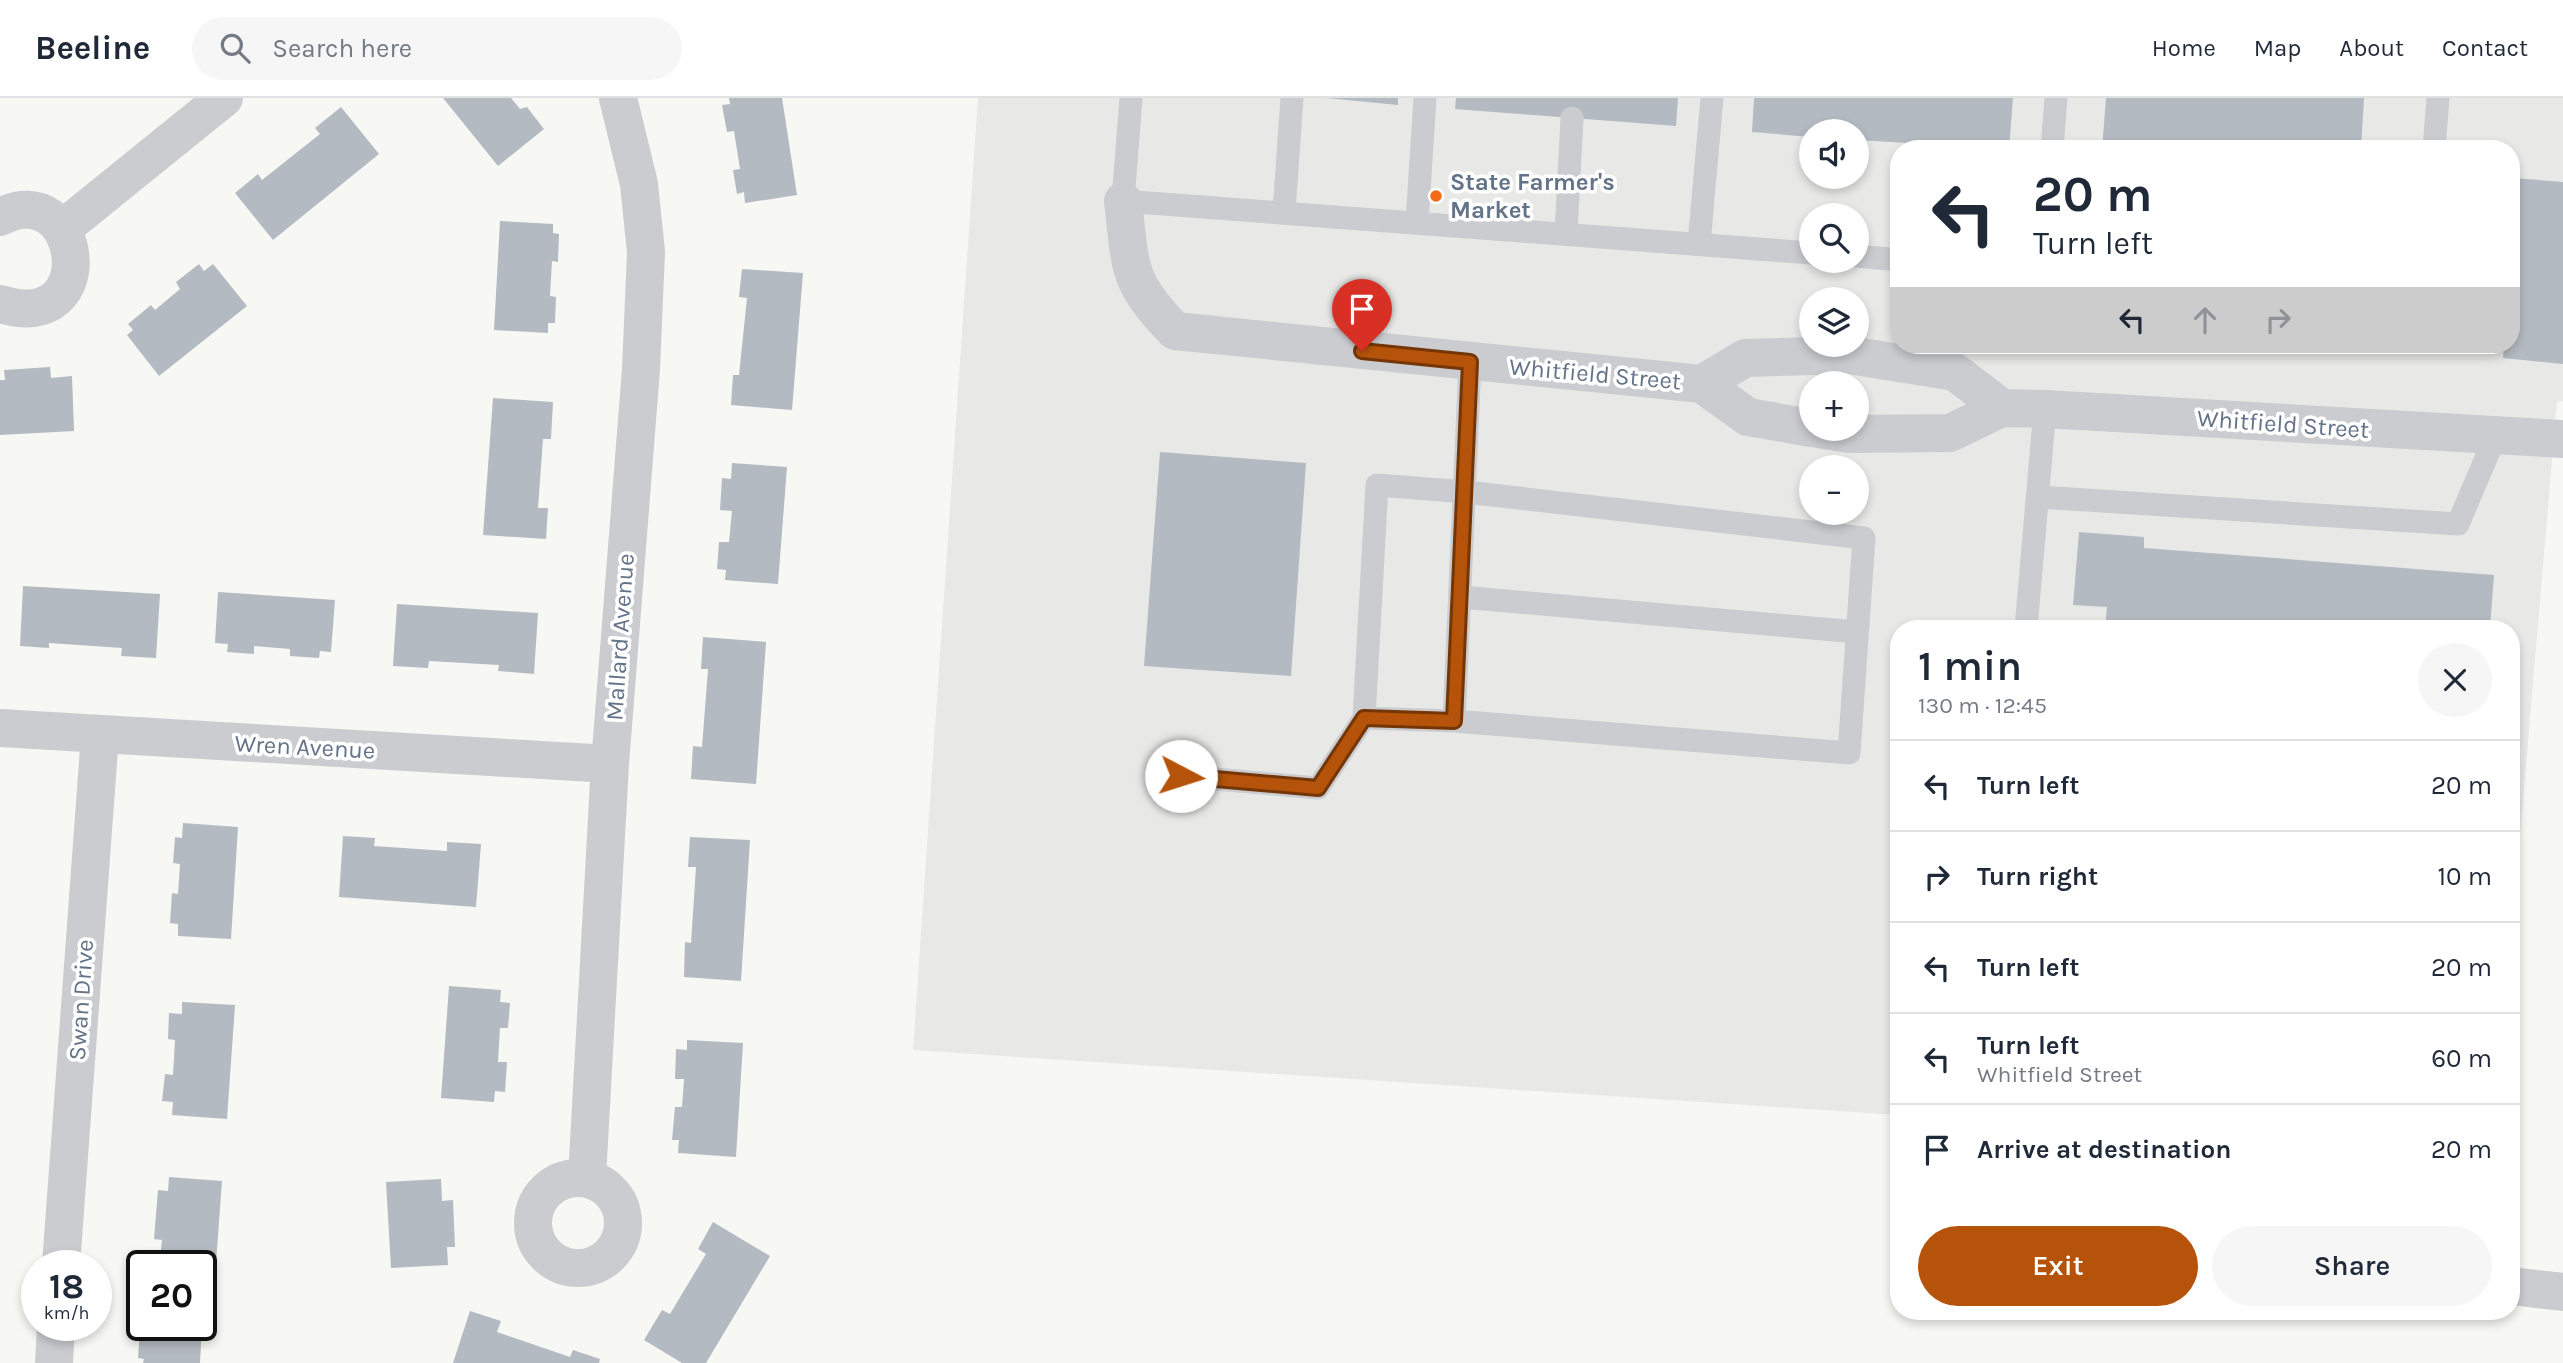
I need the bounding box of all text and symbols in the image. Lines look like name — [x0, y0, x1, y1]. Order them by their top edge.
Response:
search box — [192, 17, 682, 80]
text: Beeline — [35, 29, 150, 67]
icon: search — [216, 29, 254, 67]
text: Search here — [272, 33, 412, 64]
text: Home — [2152, 34, 2216, 62]
text: Map — [2254, 34, 2301, 62]
text: About — [2339, 34, 2404, 62]
text: Contact — [2442, 34, 2528, 62]
map controls — [1799, 119, 1869, 525]
button: sound — [1799, 119, 1869, 189]
text: 20 m — [2033, 166, 2153, 223]
place label: State Farmer's Market — [1450, 168, 1615, 224]
icon: left — [1918, 168, 2009, 259]
marker: State Farmer's Market — [1428, 188, 1444, 204]
button: search — [1799, 203, 1869, 273]
text: Turn left — [2033, 225, 2153, 262]
pin — [1332, 279, 1392, 351]
button: layers — [1799, 287, 1869, 357]
icon: arrive — [1343, 290, 1381, 328]
icon: left — [2113, 301, 2151, 339]
icon: ahead — [2186, 301, 2224, 339]
icon: right — [2259, 301, 2297, 339]
street label: Whitfield Street — [1508, 353, 1682, 395]
button: + — [1799, 371, 1869, 441]
street label: Whitfield Street — [2196, 404, 2370, 444]
button: − — [1799, 455, 1869, 525]
street label: Mallard Avenue — [600, 552, 640, 722]
text: 1 min — [1918, 641, 2022, 691]
button: close — [2418, 643, 2492, 717]
text: 130 m · 12:45 — [1918, 692, 2047, 719]
street label: Wren Avenue — [234, 729, 376, 765]
position arrow — [1144, 739, 1218, 813]
icon: left — [1918, 767, 1956, 805]
text: Turn left — [1977, 770, 2079, 801]
text: 20 m — [2431, 770, 2492, 801]
icon: right — [1918, 858, 1956, 896]
text: Turn right — [1977, 861, 2098, 892]
text: 10 m — [2437, 861, 2492, 892]
street label: Swan Drive — [63, 938, 99, 1062]
icon: left — [1918, 949, 1956, 987]
text: Turn left — [1977, 952, 2079, 983]
text: 20 m — [2431, 952, 2492, 983]
text: Turn left — [1977, 1030, 2079, 1061]
icon: left — [1918, 1040, 1956, 1078]
text: 60 m — [2431, 1043, 2492, 1074]
text: Whitfield Street — [1977, 1061, 2142, 1088]
icon: arrive — [1918, 1131, 1956, 1169]
text: Arrive at destination — [1977, 1134, 2231, 1165]
text: 20 m — [2431, 1134, 2492, 1165]
button: Exit — [1918, 1226, 2198, 1306]
button: Share — [2212, 1226, 2492, 1306]
speed limit sign: 20 — [126, 1250, 217, 1341]
text: 18 — [49, 1266, 84, 1307]
text: km/h — [44, 1302, 89, 1324]

